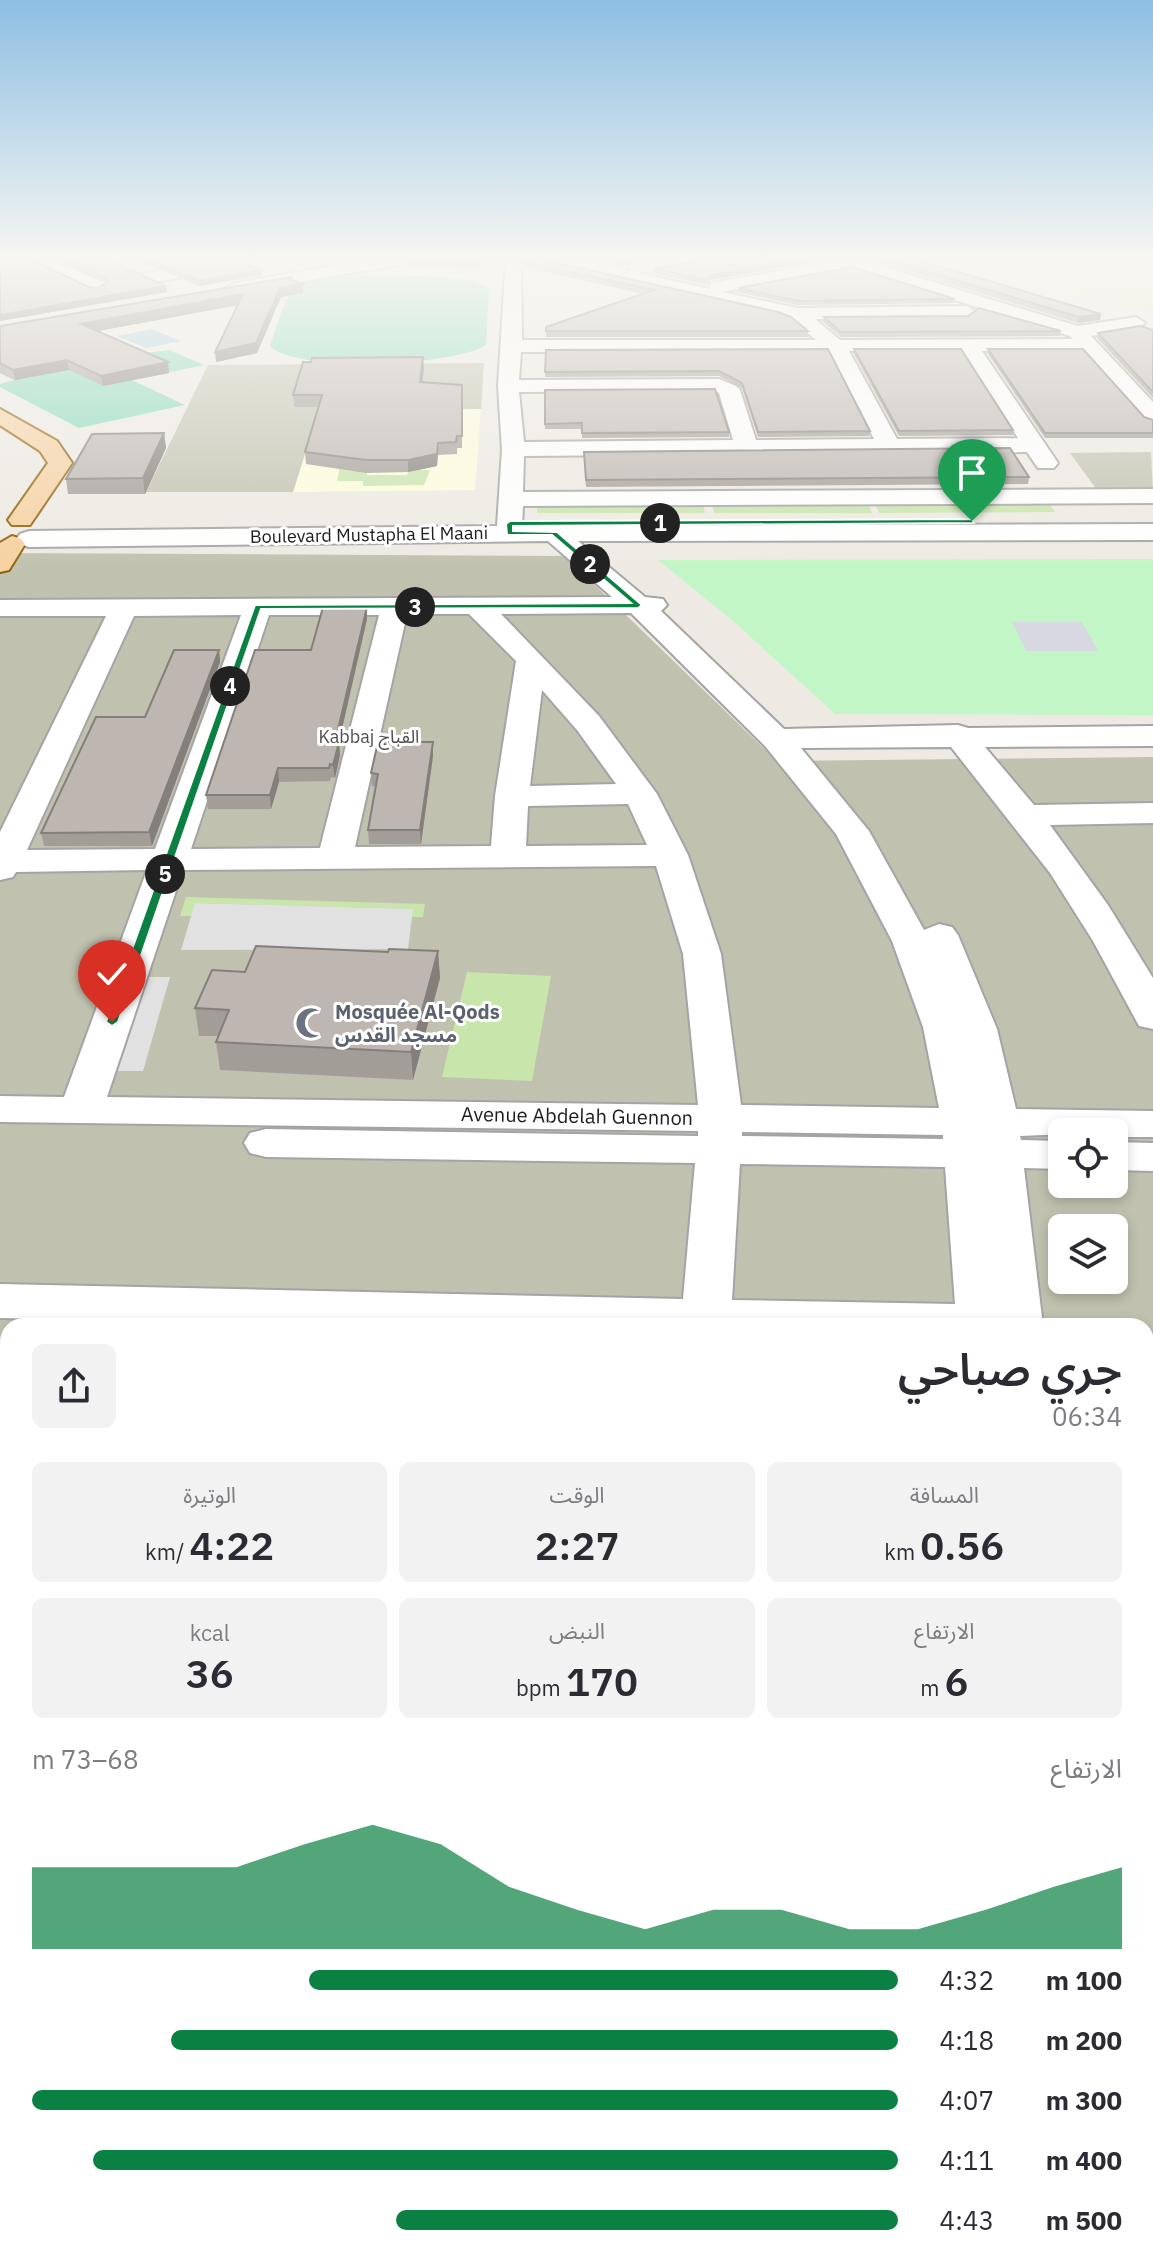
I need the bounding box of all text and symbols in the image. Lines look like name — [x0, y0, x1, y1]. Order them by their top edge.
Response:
pin — [938, 439, 1006, 521]
icon: arrive — [950, 451, 994, 495]
pin: 1 — [640, 503, 680, 543]
text: 1 — [653, 508, 667, 537]
street label: Boulevard Mustapha El Maani — [250, 521, 488, 548]
pin: 2 — [570, 544, 610, 584]
text: 2 — [583, 549, 597, 578]
pin: 3 — [395, 587, 435, 627]
text: 3 — [408, 592, 422, 621]
pin: 4 — [210, 666, 250, 706]
text: 4 — [223, 671, 237, 700]
district label: Kabbaj القباج — [319, 725, 419, 750]
pin: 5 — [145, 854, 185, 894]
text: 5 — [158, 859, 172, 888]
pin — [78, 940, 146, 1022]
icon: check — [90, 952, 134, 996]
place label: Mosquée Al-Qods مسجد القدس — [335, 998, 500, 1048]
mosque icon: Mosquée Al-Qods مسجد القدس — [294, 1006, 328, 1040]
street label: Avenue Abdelah Guennon — [461, 1100, 693, 1131]
map controls — [1048, 1118, 1128, 1294]
button: locate — [1048, 1118, 1128, 1198]
button: layers — [1048, 1214, 1128, 1294]
text: جري صباحي — [898, 1340, 1122, 1397]
button: share — [32, 1344, 116, 1428]
text: 06:34 — [1052, 1399, 1122, 1433]
text: الوتيرة — [183, 1480, 236, 1509]
text: الوقت — [549, 1480, 605, 1509]
text: المسافة — [910, 1480, 979, 1509]
text: 4:22 — [190, 1519, 274, 1571]
text: 2:27 — [535, 1519, 619, 1571]
text: 0.56 — [920, 1519, 1004, 1571]
text: /km — [145, 1537, 190, 1566]
text: km — [884, 1537, 920, 1566]
text: النبض — [549, 1616, 605, 1645]
text: الارتفاع — [914, 1616, 975, 1645]
text: kcal — [190, 1618, 230, 1647]
text: 36 — [186, 1647, 234, 1699]
text: 170 — [566, 1655, 638, 1707]
text: 6 — [945, 1655, 969, 1707]
text: bpm — [516, 1673, 566, 1702]
text: m — [920, 1673, 945, 1702]
text: 68–73 m — [32, 1742, 139, 1776]
text: الارتفاع — [1051, 1751, 1122, 1785]
text: 4:32 — [940, 1963, 994, 1997]
text: 100 m — [1046, 1963, 1122, 1997]
text: 4:18 — [940, 2023, 994, 2057]
text: 200 m — [1046, 2023, 1122, 2057]
text: 4:07 — [940, 2083, 994, 2117]
text: 300 m — [1046, 2083, 1122, 2117]
text: 4:11 — [940, 2143, 994, 2177]
text: 400 m — [1046, 2143, 1122, 2177]
text: 4:43 — [940, 2203, 994, 2237]
text: 500 m — [1046, 2203, 1122, 2237]

